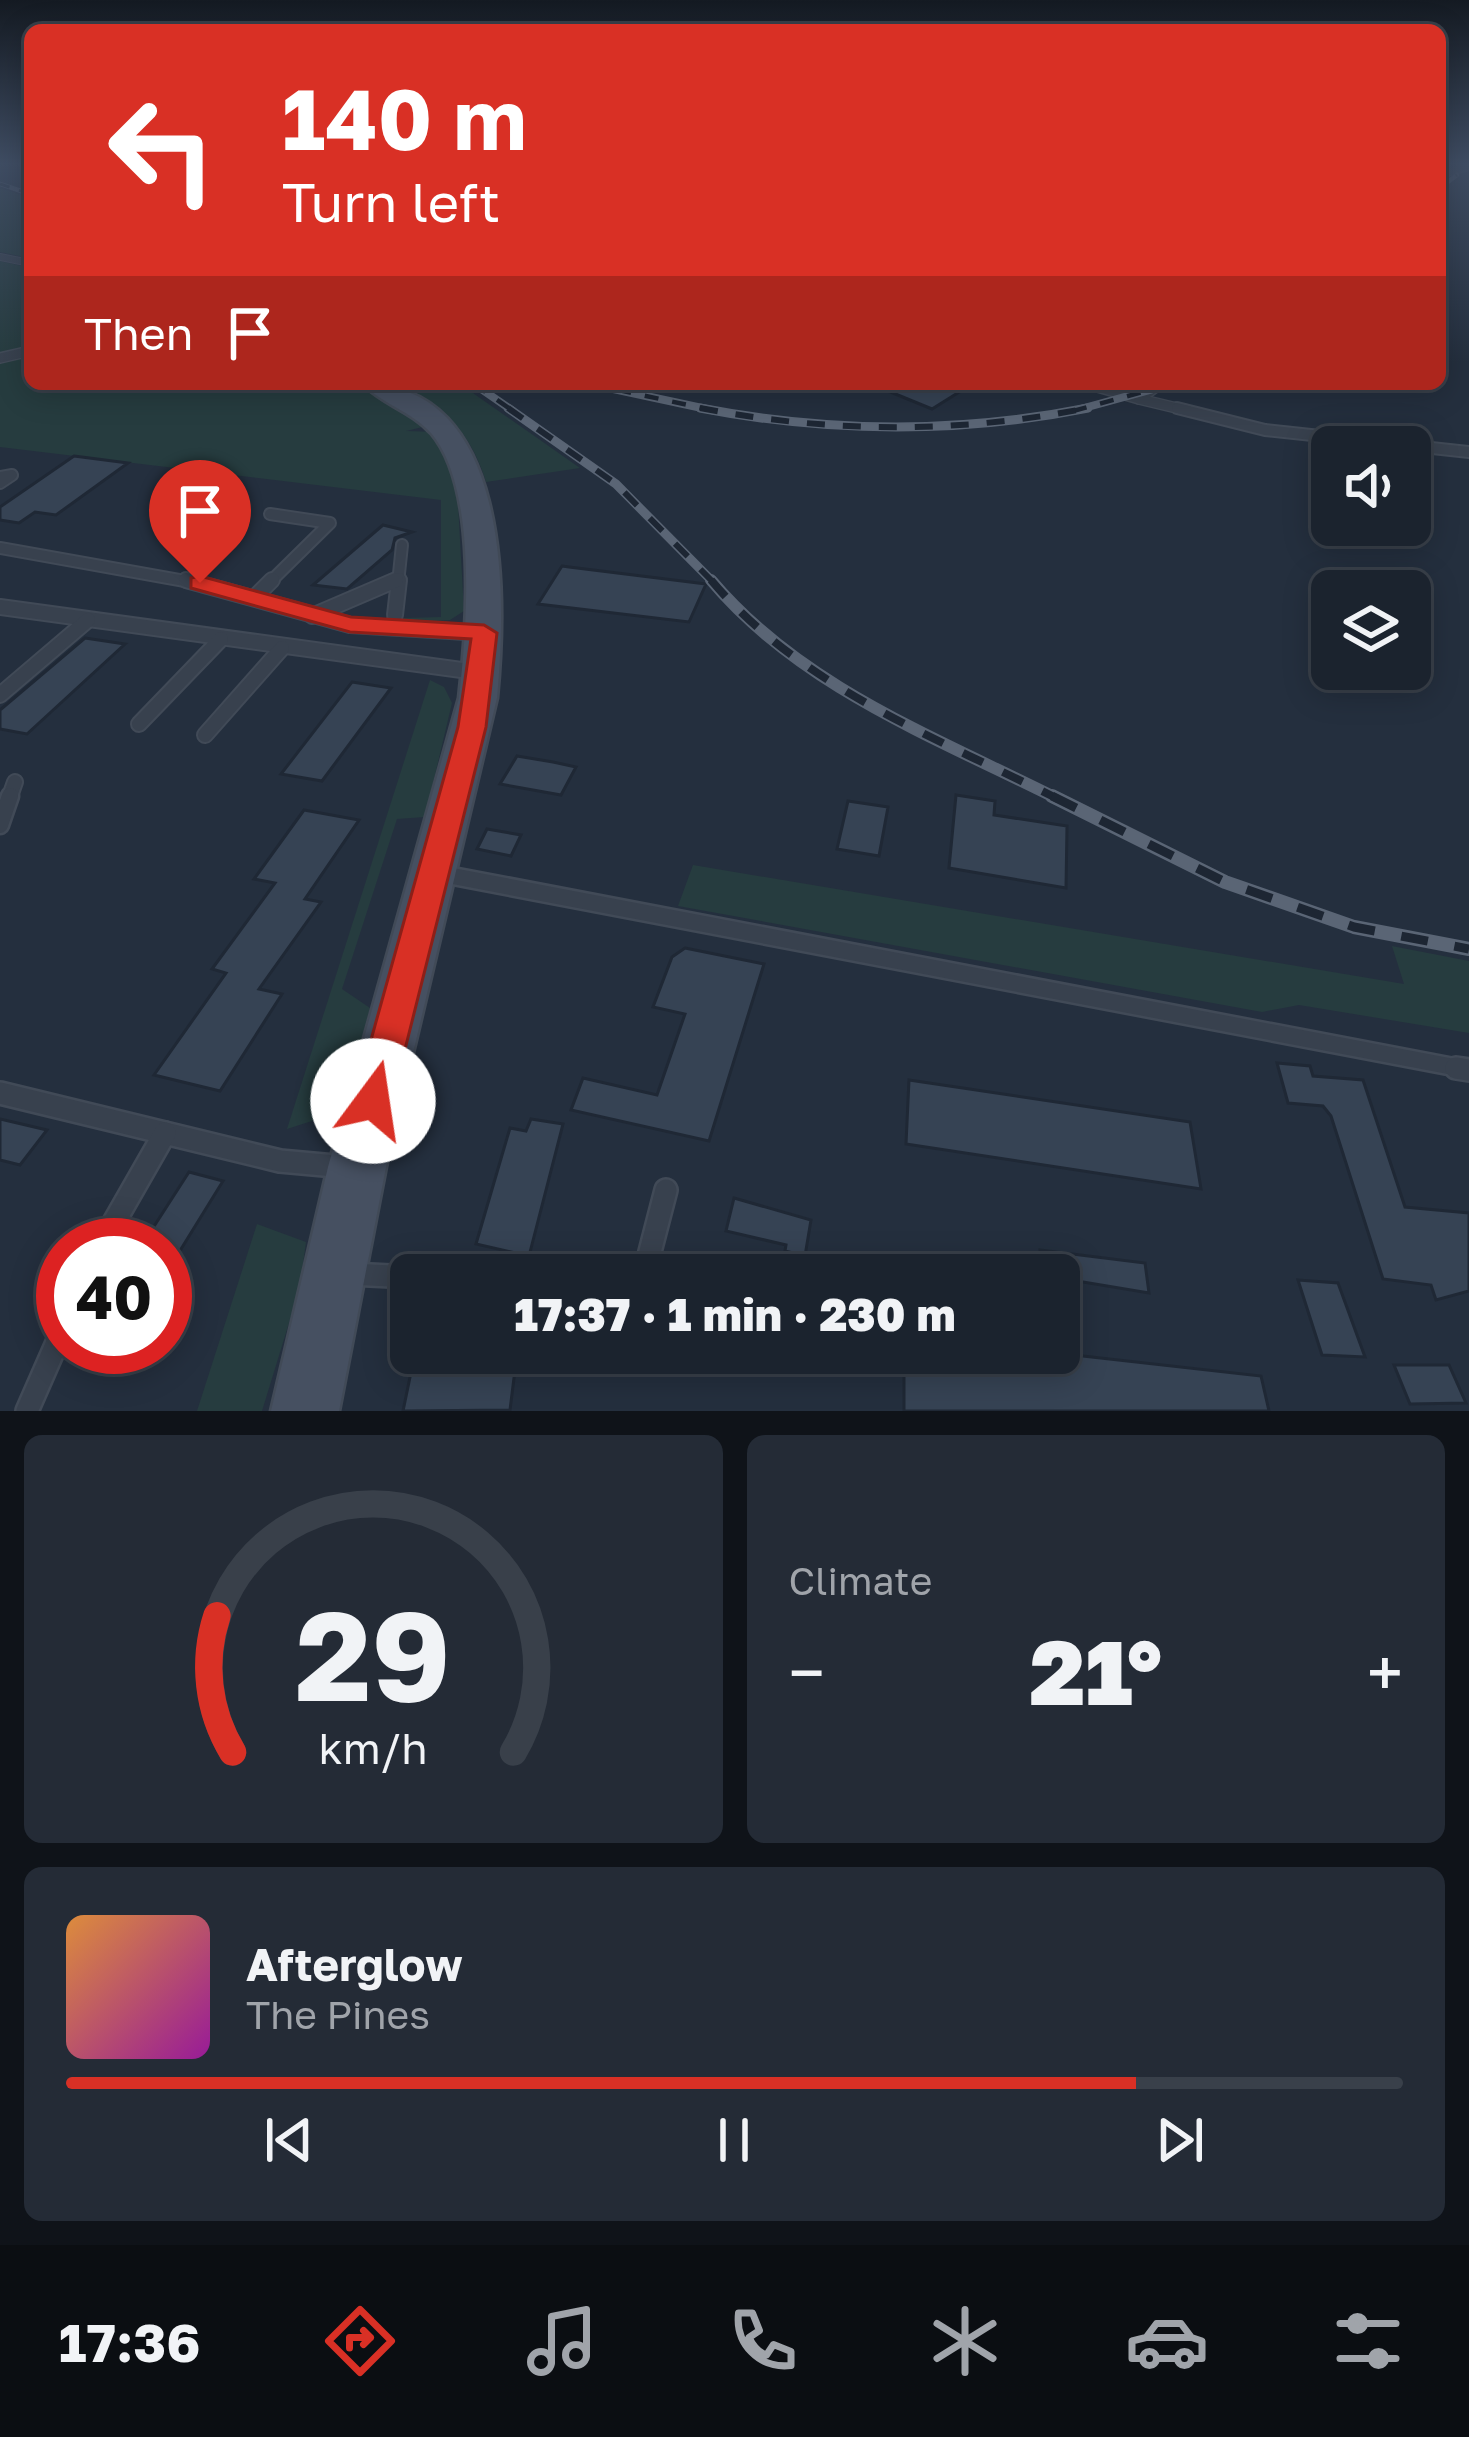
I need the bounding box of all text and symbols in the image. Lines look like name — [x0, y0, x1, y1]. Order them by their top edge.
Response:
text: 140 m — [282, 68, 527, 168]
icon: left — [84, 72, 240, 228]
text: Turn left — [282, 169, 500, 234]
icon: arrive — [217, 300, 283, 366]
text: Then — [84, 306, 193, 360]
map controls — [1311, 426, 1431, 690]
button: sound — [1311, 426, 1431, 546]
pin — [149, 460, 251, 583]
icon: arrive — [167, 478, 233, 544]
button: layers — [1311, 570, 1431, 690]
position arrow — [310, 1038, 436, 1164]
speed limit sign: 40 — [36, 1218, 192, 1374]
text: 17:37 · 1 min · 230 m — [514, 1287, 956, 1341]
text: Climate — [789, 1557, 932, 1604]
text: 29 — [296, 1579, 451, 1728]
text: 21° — [1030, 1617, 1162, 1725]
text: − — [789, 1632, 825, 1712]
text: + — [1367, 1632, 1403, 1712]
text: km/h — [319, 1722, 428, 1773]
text: Afterglow — [246, 1937, 463, 1991]
text: The Pines — [246, 1991, 430, 2038]
icon: previous — [256, 2107, 322, 2173]
icon: pause — [701, 2107, 767, 2173]
icon: next — [1147, 2107, 1213, 2173]
icon: directions — [318, 2299, 402, 2383]
icon: music — [520, 2299, 604, 2383]
icon: phone — [721, 2299, 805, 2383]
icon: climate — [923, 2299, 1007, 2383]
icon: car — [1125, 2299, 1209, 2383]
icon: filters — [1326, 2299, 1410, 2383]
text: 17:36 — [59, 2309, 201, 2374]

